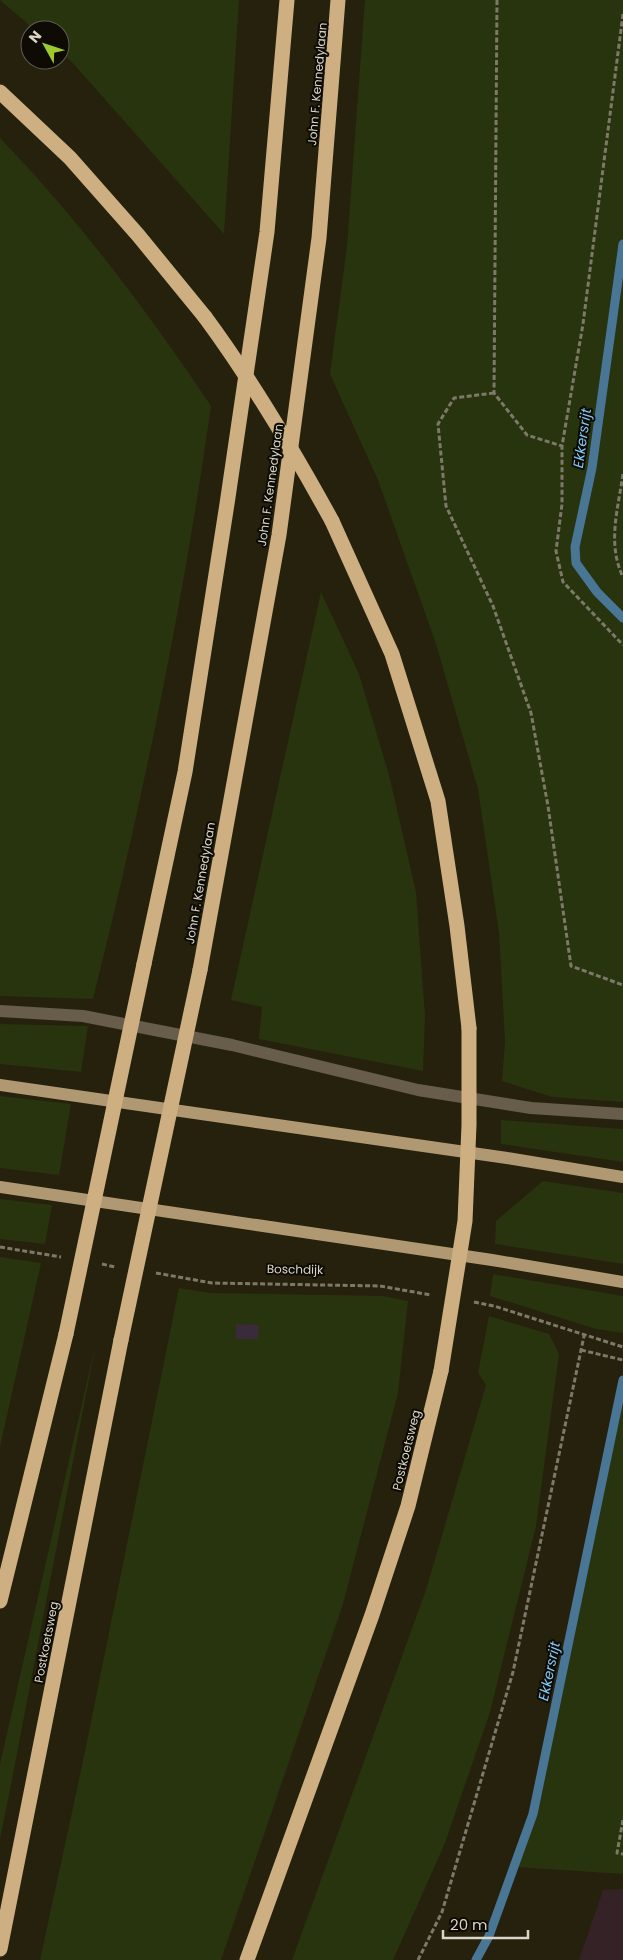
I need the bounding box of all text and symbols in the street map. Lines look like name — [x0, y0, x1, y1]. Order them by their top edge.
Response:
north arrow — [20, 20, 70, 70]
street label: John F. Kennedylaan — [303, 22, 331, 146]
text: N — [24, 26, 46, 47]
water label: Ekkersrijt — [568, 406, 596, 469]
street label: John F. Kennedylaan — [253, 423, 287, 547]
street label: John F. Kennedylaan — [181, 821, 219, 945]
street label: Boschdijk — [267, 1260, 324, 1278]
street label: Postkoetsweg — [388, 1408, 424, 1492]
street label: Postkoetsweg — [30, 1600, 62, 1684]
water label: Ekkersrijt — [533, 1639, 565, 1702]
scale bar — [443, 1908, 528, 1940]
text: 20 m — [450, 1914, 488, 1935]

